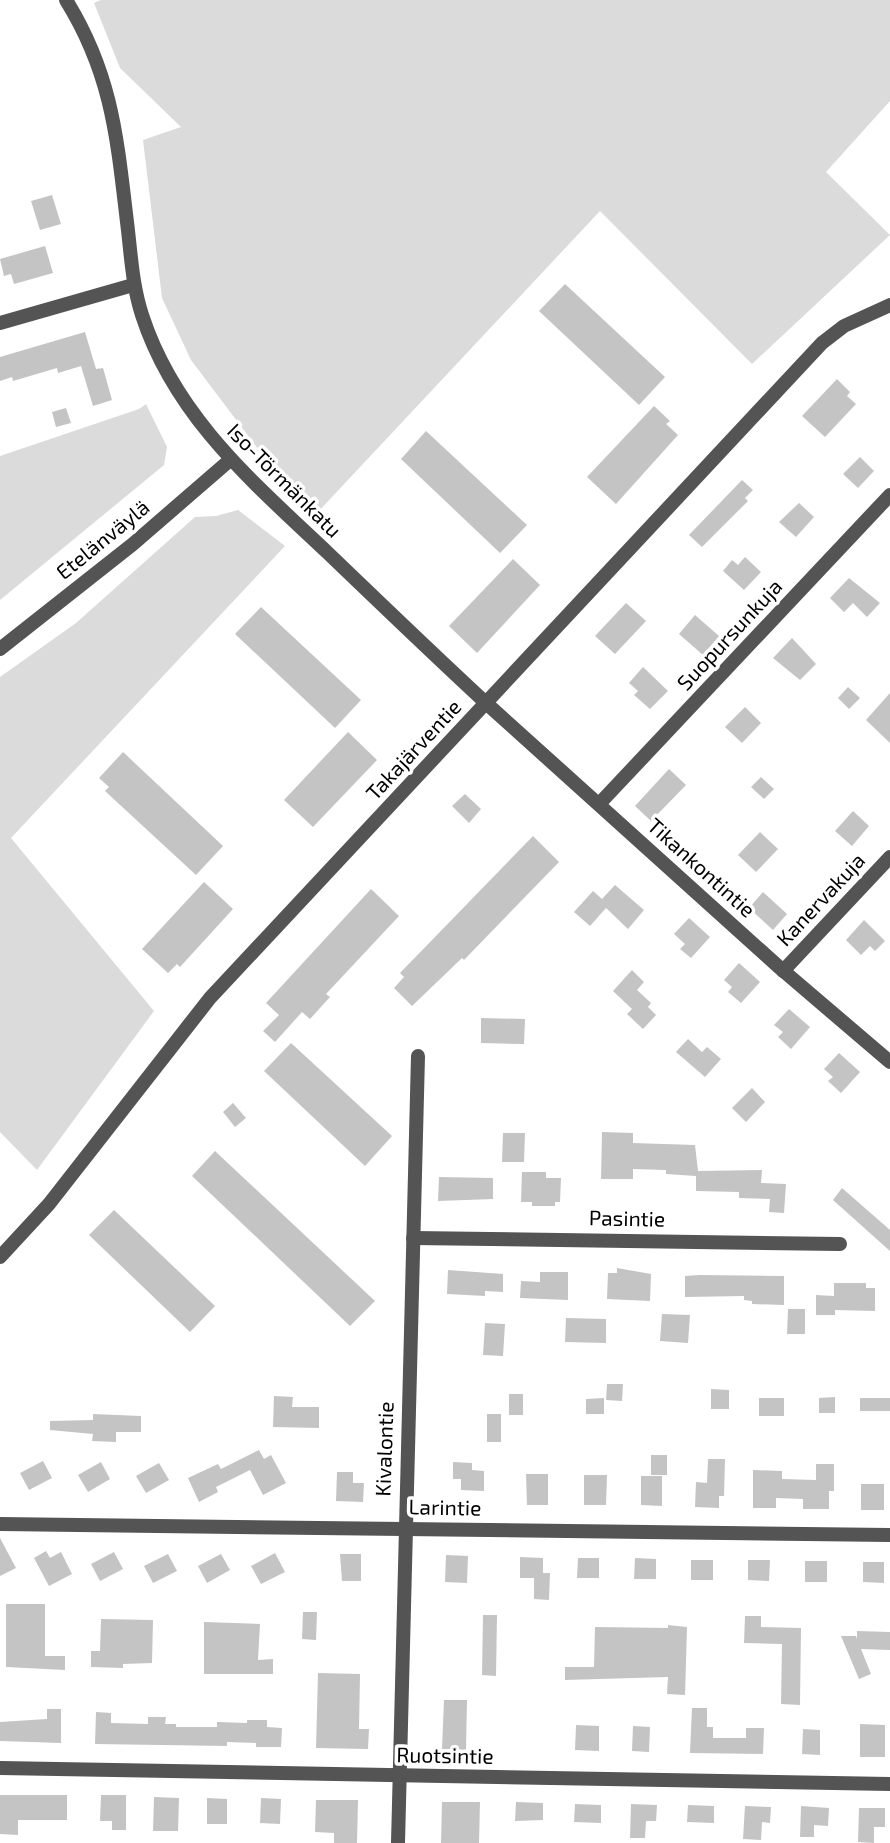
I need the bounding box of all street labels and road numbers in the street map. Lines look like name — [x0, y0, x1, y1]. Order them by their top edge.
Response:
street label: Iso-Törmänkatu — [223, 418, 347, 542]
street label: Etelänväylä — [50, 494, 154, 584]
street label: Suopursunkuja — [671, 573, 787, 695]
street label: Takajärventie — [360, 694, 466, 805]
street label: Tikankontintie — [643, 812, 761, 922]
street label: Kanervakuja — [771, 847, 870, 951]
street label: Pasintie — [589, 1204, 665, 1231]
street label: Kivalontie — [369, 1401, 398, 1497]
street label: Larintie — [408, 1493, 482, 1520]
street label: Ruotsintie — [396, 1741, 494, 1768]

